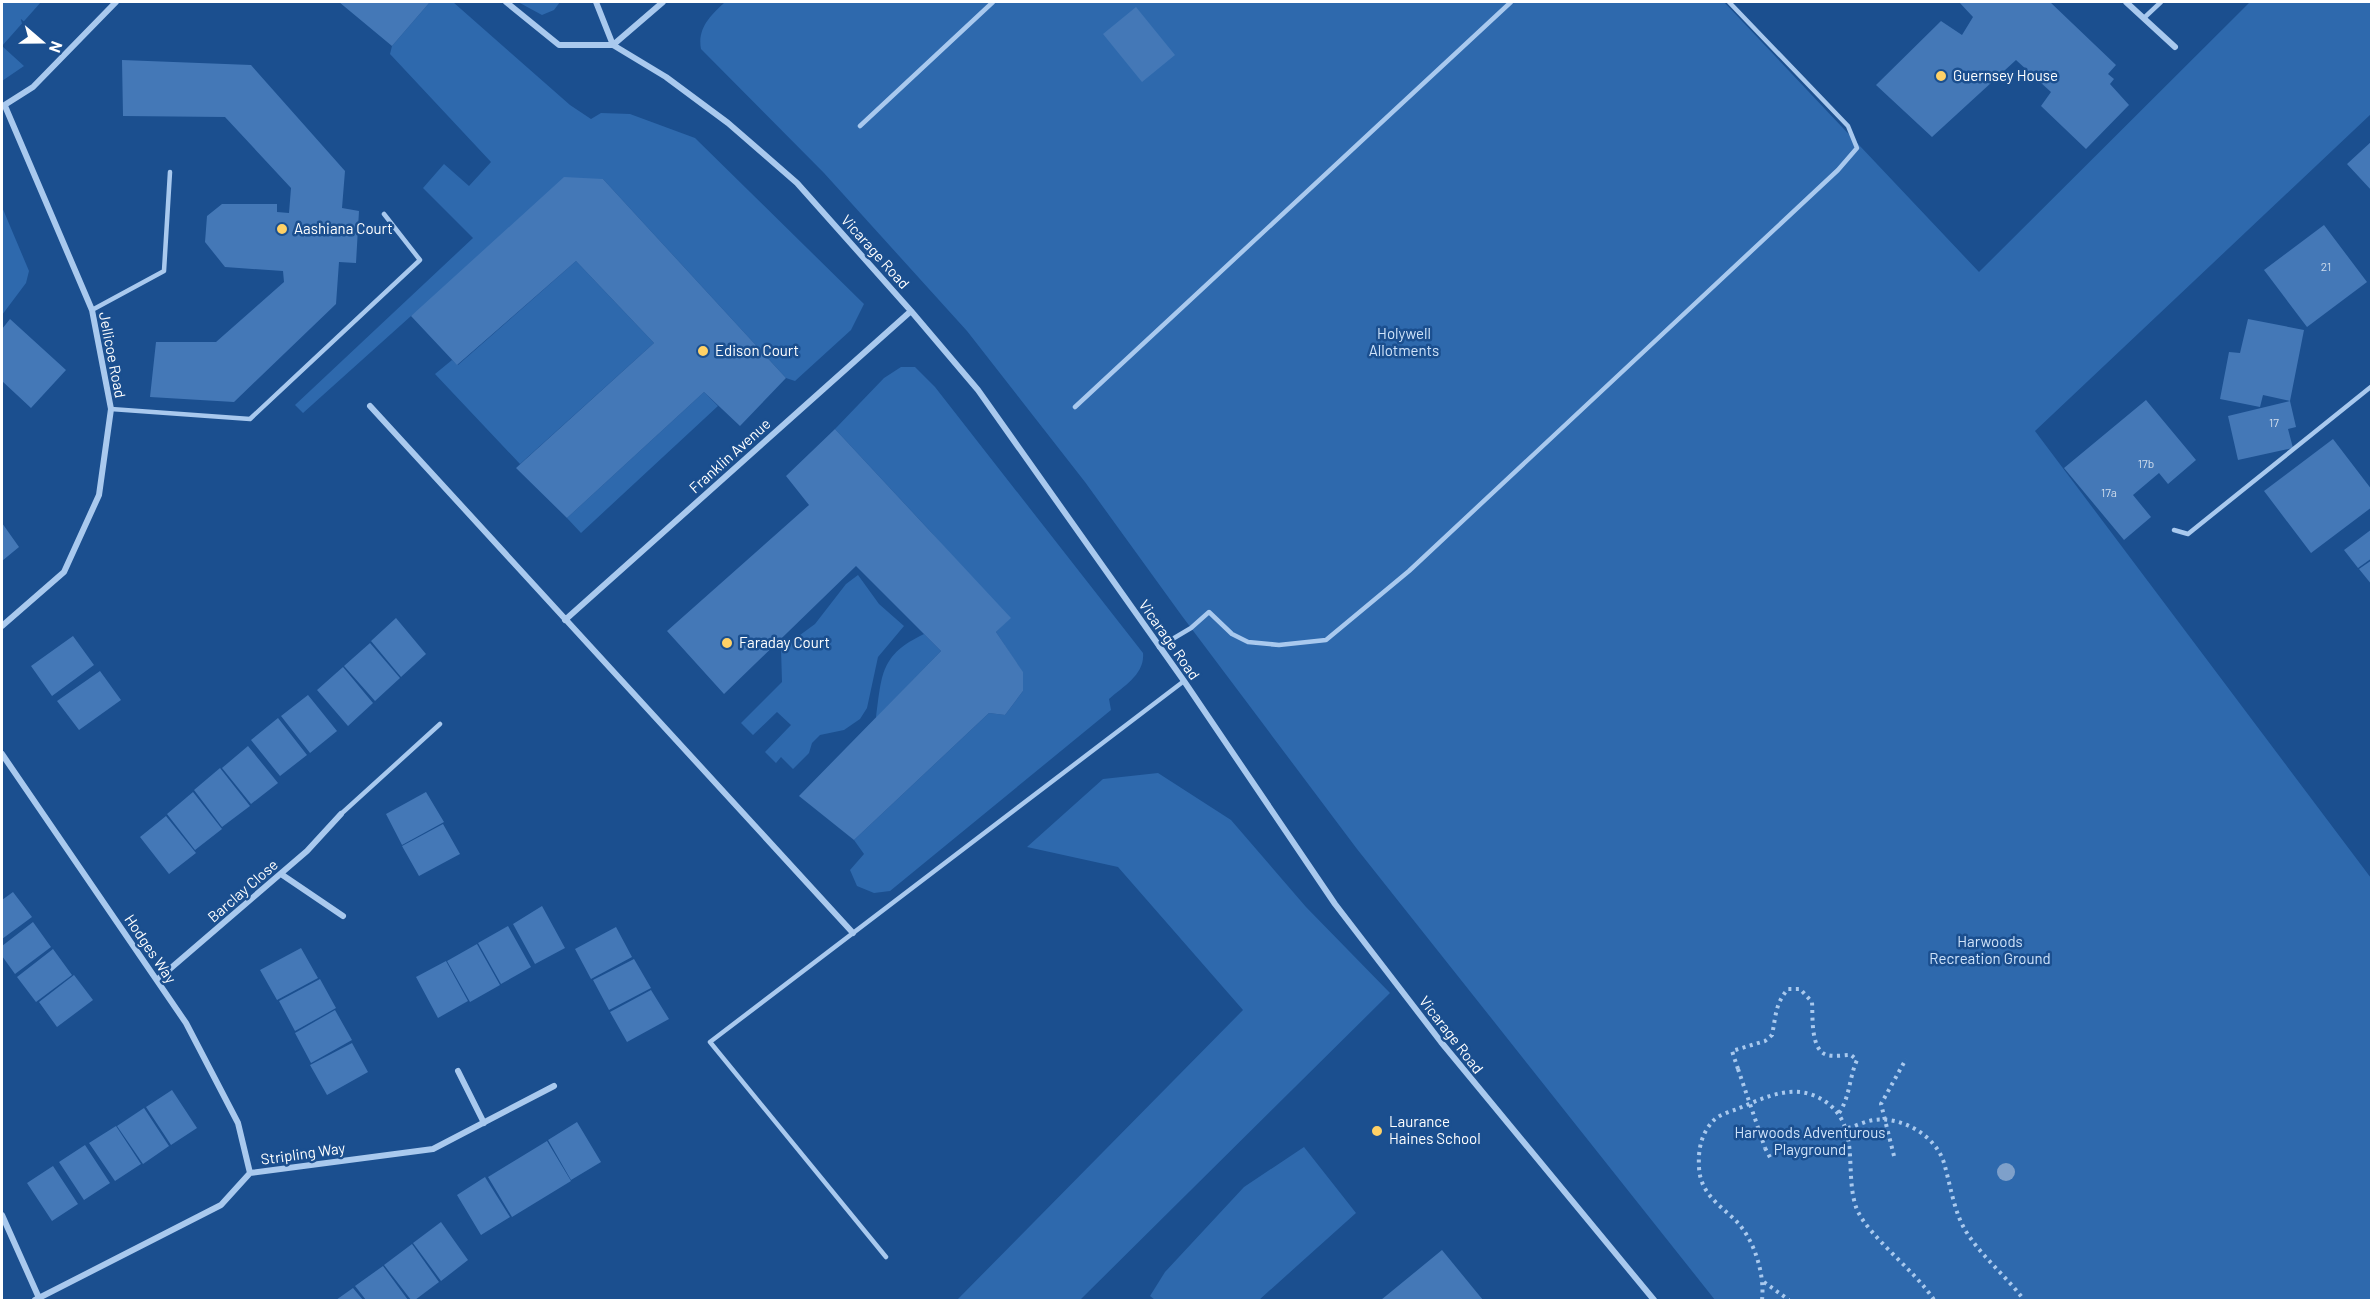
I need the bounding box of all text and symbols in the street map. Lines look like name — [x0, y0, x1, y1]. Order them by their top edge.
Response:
north arrow — [12, 12, 72, 72]
text: N — [46, 39, 67, 56]
place label: Guernsey House — [1953, 66, 2058, 84]
marker: Guernsey House — [1934, 69, 1948, 83]
street label: Vicarage Road — [838, 211, 914, 292]
place label: Aashiana Court — [294, 219, 393, 237]
marker: Aashiana Court — [275, 222, 289, 236]
house number: 21 — [2321, 259, 2331, 273]
street label: Jellicoe Road — [96, 310, 130, 399]
park label: Holywell Allotments — [1369, 324, 1439, 359]
place label: Edison Court — [715, 341, 799, 359]
marker: Edison Court — [696, 344, 710, 358]
street label: Franklin Avenue — [685, 414, 774, 496]
house number: 17 — [2269, 415, 2279, 429]
house number: 17b — [2138, 456, 2154, 470]
house number: 17a — [2101, 485, 2117, 499]
street label: Vicarage Road — [1136, 596, 1204, 683]
place label: Faraday Court — [739, 633, 830, 651]
marker: Faraday Court — [720, 636, 734, 650]
street label: Barclay Close — [204, 855, 281, 926]
street label: Hodges Way — [121, 911, 180, 986]
park label: Harwoods Recreation Ground — [1929, 932, 2051, 967]
street label: Vicarage Road — [1416, 992, 1488, 1077]
place label: Laurance Haines School — [1389, 1112, 1481, 1147]
park label: Harwoods Adventurous Playground — [1734, 1123, 1886, 1158]
marker: Laurance Haines School — [1370, 1124, 1384, 1138]
street label: Stripling Way — [259, 1138, 346, 1168]

